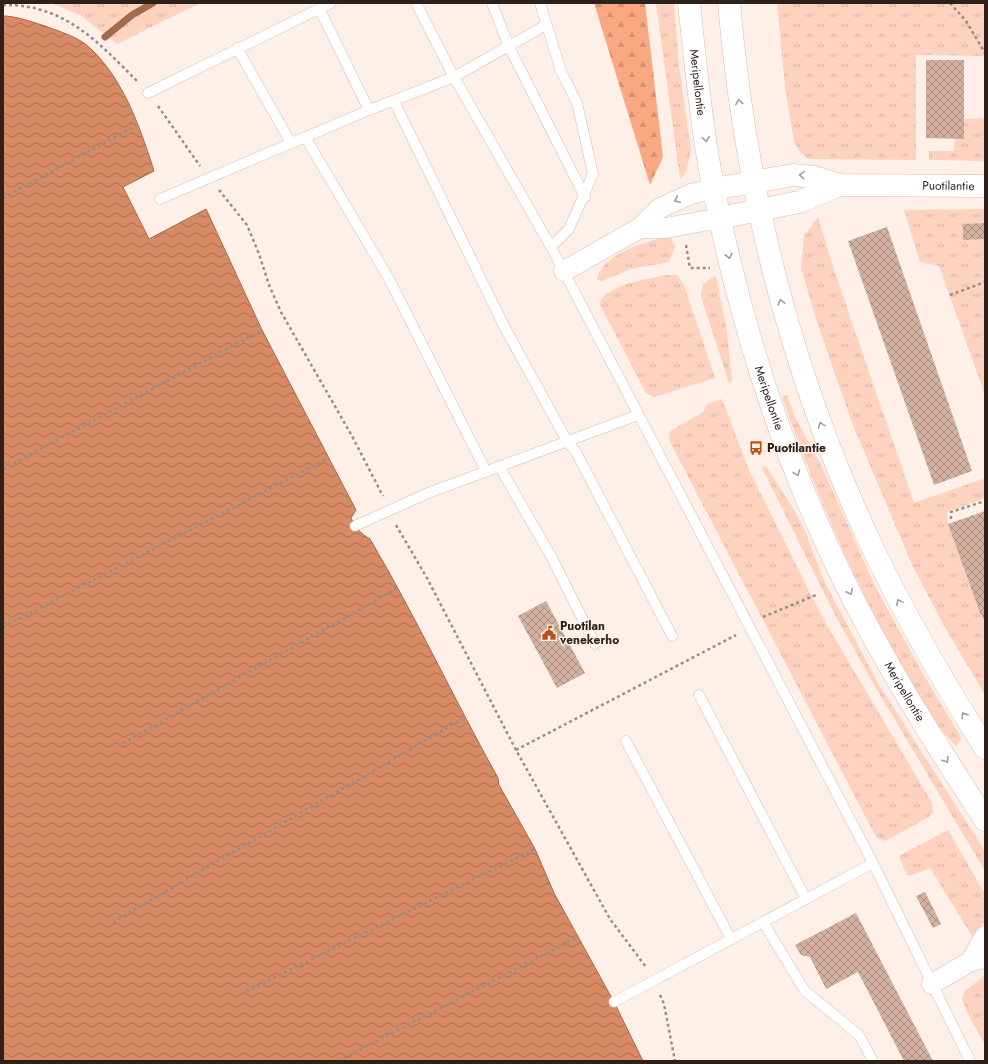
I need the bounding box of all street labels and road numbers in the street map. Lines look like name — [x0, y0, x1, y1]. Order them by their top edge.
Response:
street label: Meripellontie — [685, 48, 710, 117]
street label: Puotilantie — [922, 177, 975, 195]
street label: Meripellontie — [750, 363, 788, 433]
street label: Meripellontie — [880, 658, 929, 725]

